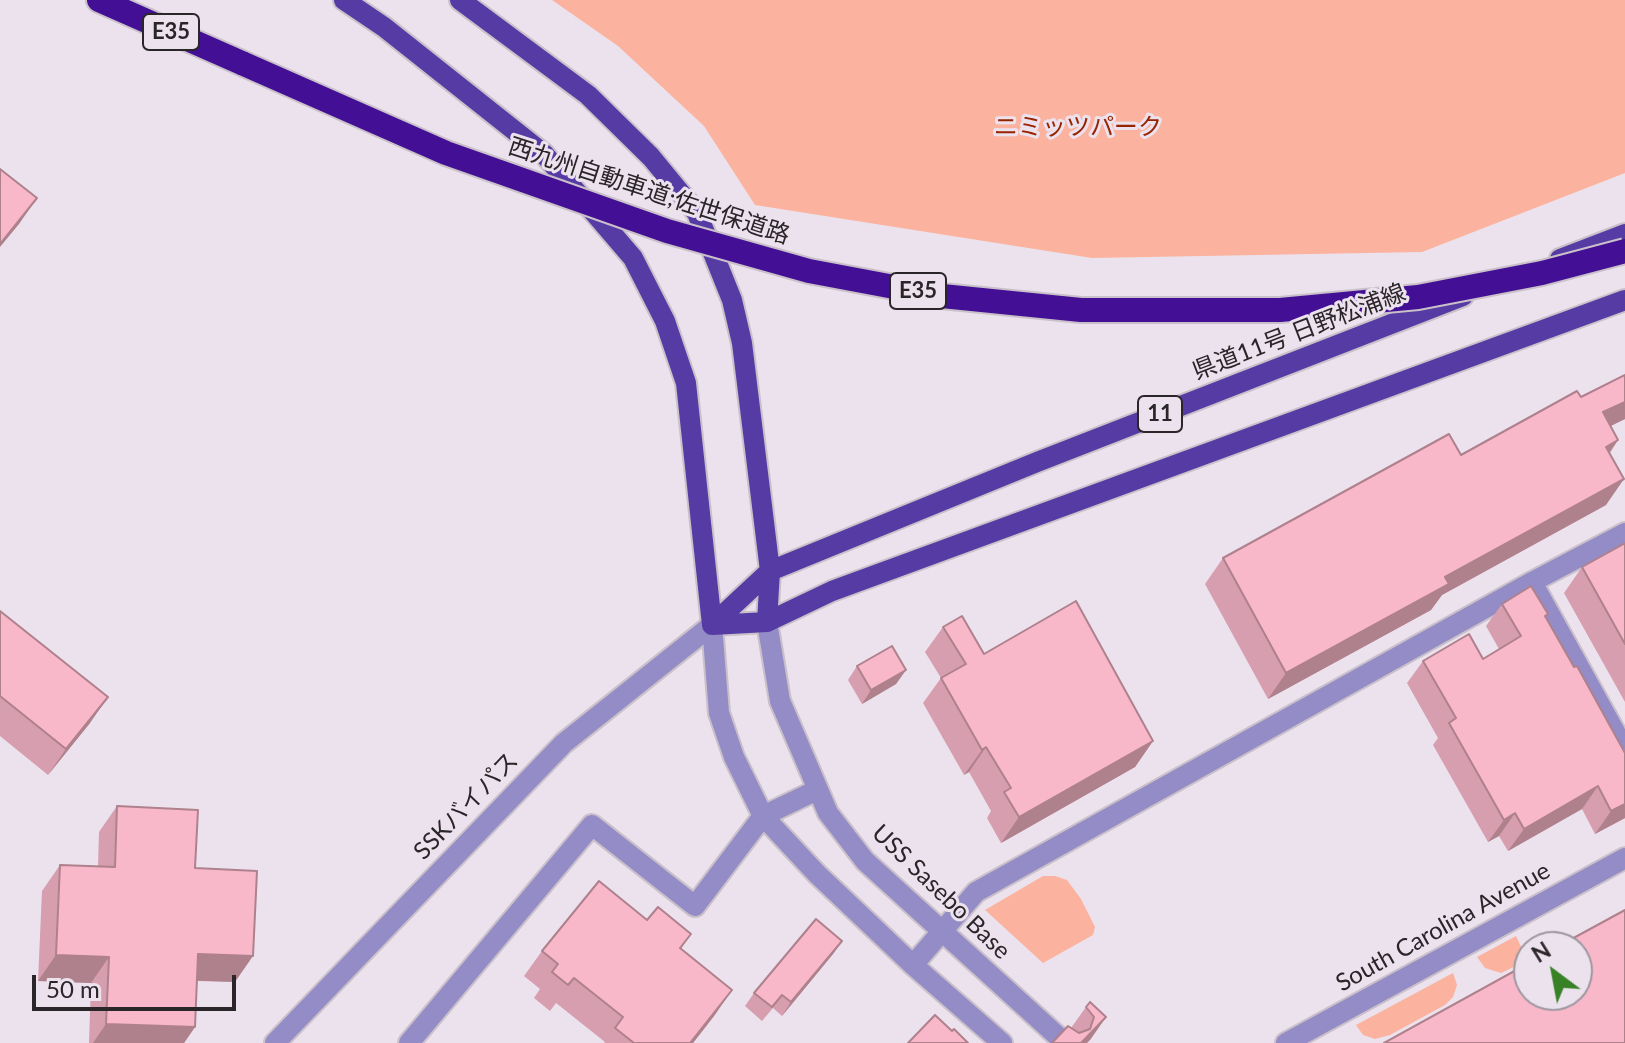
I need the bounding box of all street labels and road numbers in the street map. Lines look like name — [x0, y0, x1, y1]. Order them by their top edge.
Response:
road number: E35 — [143, 14, 199, 50]
street label: 西九州自動車道;佐世保道路 — [505, 132, 793, 250]
road number: E35 — [890, 273, 946, 309]
street label: 県道11号 日野松浦線 — [1188, 278, 1410, 386]
road number: 11 — [1138, 396, 1182, 432]
street label: SSKバイパス — [408, 746, 524, 866]
street label: USS Sasebo Base — [866, 819, 1016, 965]
street label: South Carolina Avenue — [1331, 856, 1555, 998]

